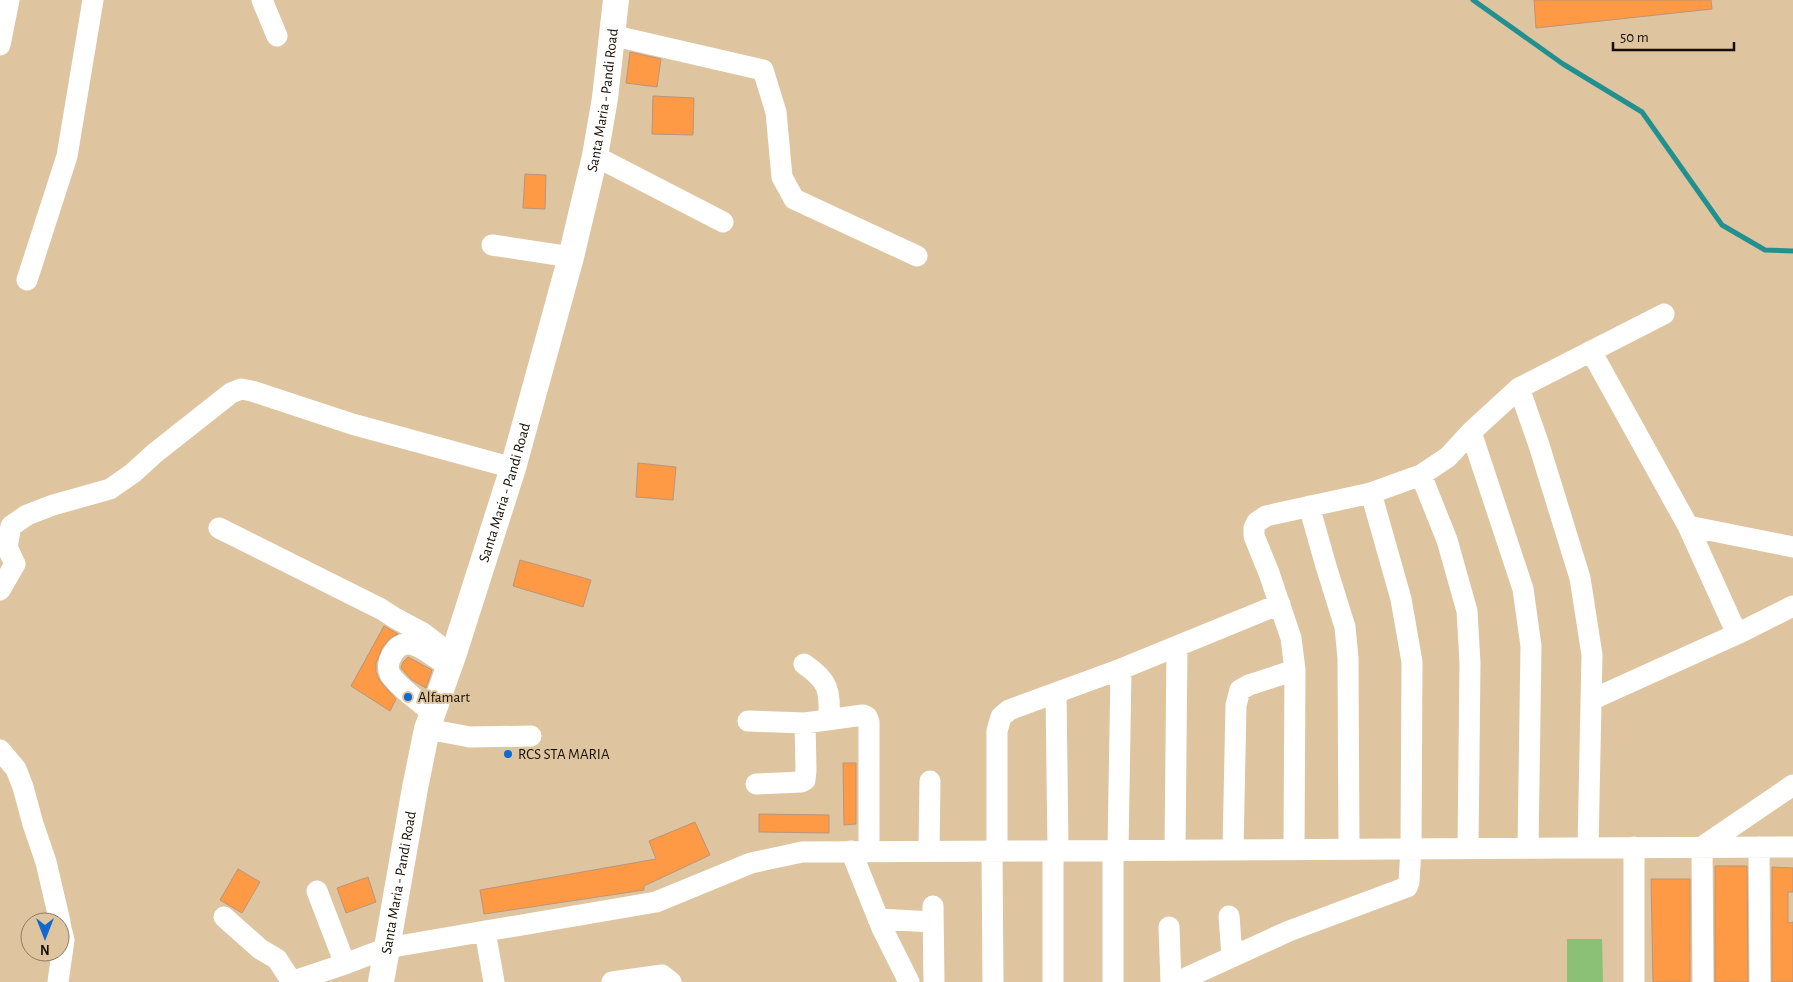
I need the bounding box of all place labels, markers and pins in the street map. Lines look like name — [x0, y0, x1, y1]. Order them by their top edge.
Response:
place label: Alfamart — [418, 690, 470, 705]
marker: Alfamart — [402, 691, 414, 703]
place label: RCS STA MARIA — [518, 747, 610, 762]
marker: RCS STA MARIA — [502, 748, 514, 760]

